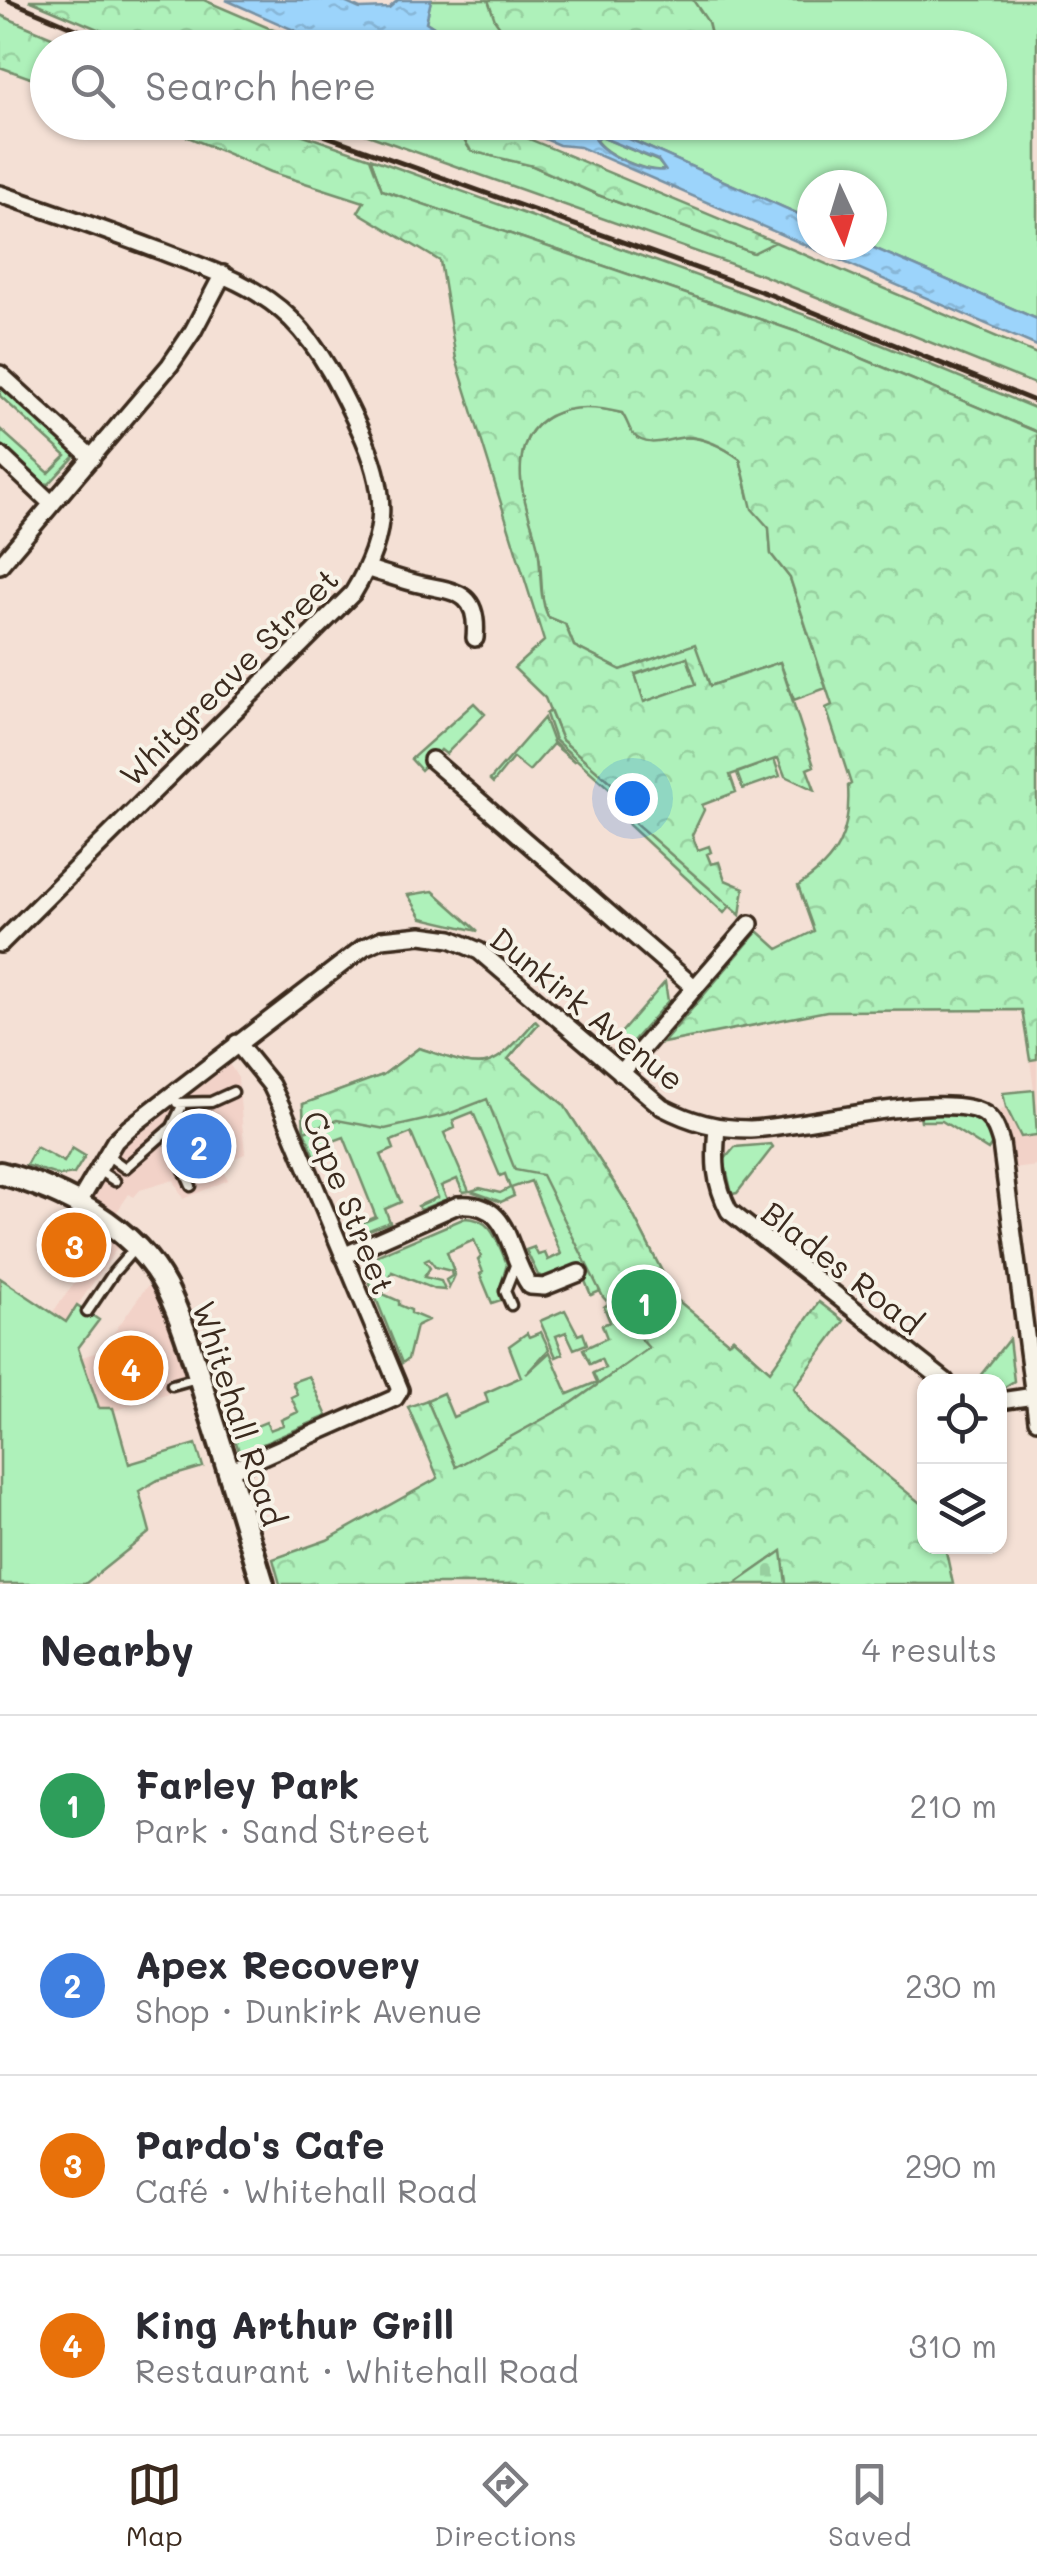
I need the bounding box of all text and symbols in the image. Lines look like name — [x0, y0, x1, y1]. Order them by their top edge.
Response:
search box — [30, 30, 1007, 140]
icon: search — [65, 58, 120, 113]
text: Search here — [145, 60, 376, 110]
north arrow — [797, 170, 887, 260]
street label: Whitgreave Street — [109, 557, 347, 795]
your location — [607, 773, 658, 824]
street label: Dunkirk Avenue — [482, 917, 694, 1099]
street label: Cape Street — [294, 1104, 406, 1300]
pin: 2 — [166, 1108, 232, 1184]
street label: Blades Road — [754, 1191, 932, 1343]
pin: 3 — [42, 1208, 106, 1282]
pin: 1 — [612, 1264, 676, 1340]
street label: Whitehall Road — [184, 1295, 296, 1531]
pin: 4 — [98, 1330, 164, 1406]
map controls — [917, 1374, 1007, 1554]
button: locate — [917, 1374, 1007, 1464]
button: layers — [917, 1464, 1007, 1554]
text: Nearby — [40, 1622, 194, 1677]
text: 4 results — [861, 1628, 997, 1670]
text: Farley Park — [135, 1759, 359, 1809]
text: 1 — [65, 1784, 80, 1826]
text: 210 m — [909, 1784, 997, 1826]
text: Park · Sand Street — [135, 1809, 430, 1851]
text: Apex Recovery — [135, 1939, 420, 1989]
text: 2 — [64, 1964, 81, 2006]
text: 230 m — [905, 1964, 997, 2006]
text: Shop · Dunkirk Avenue — [135, 1989, 482, 2031]
text: Pardo's Cafe — [135, 2119, 385, 2169]
text: 3 — [63, 2144, 82, 2186]
text: 290 m — [905, 2144, 997, 2186]
text: Café · Whitehall Road — [135, 2169, 477, 2211]
text: King Arthur Grill — [135, 2299, 454, 2349]
text: 4 — [62, 2324, 83, 2366]
text: 310 m — [908, 2324, 997, 2366]
text: Restaurant · Whitehall Road — [135, 2349, 578, 2391]
tab: Map — [126, 2457, 183, 2553]
tab: Directions — [434, 2457, 577, 2553]
tab: Saved — [828, 2457, 911, 2553]

